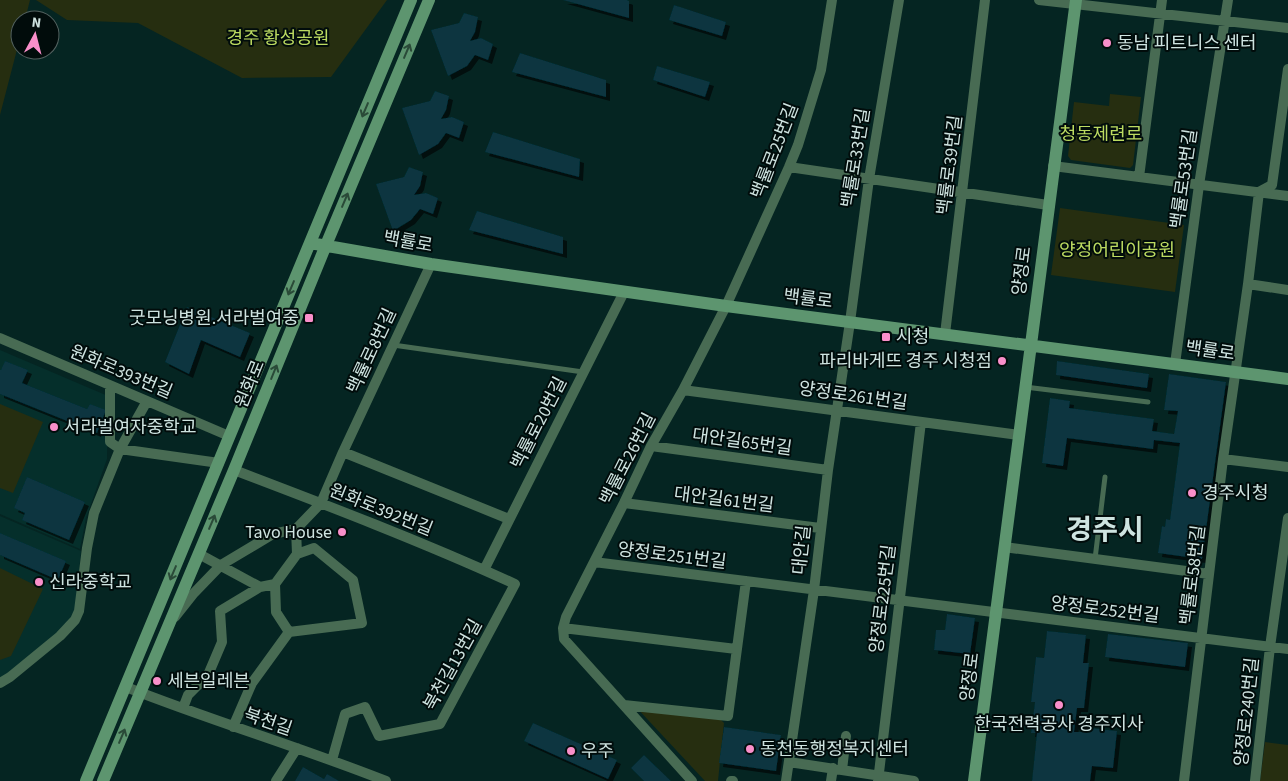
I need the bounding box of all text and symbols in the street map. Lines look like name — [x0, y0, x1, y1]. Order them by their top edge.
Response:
north arrow — [10, 10, 60, 60]
text: N — [31, 13, 42, 34]
park label: 경주 황성공원 — [227, 26, 329, 51]
place label: 동남 피트니스 센터 — [1117, 31, 1257, 56]
marker: 동남 피트니스 센터 — [1101, 37, 1113, 49]
one-way arrow — [403, 44, 413, 59]
street label: 백률로25번길 — [745, 100, 805, 202]
one-way arrow — [360, 102, 370, 117]
street label: 백률로33번길 — [836, 106, 876, 210]
street label: 백률로39번길 — [931, 114, 969, 216]
park label: 청동제련로 — [1060, 122, 1142, 147]
street label: 백률로53번길 — [1165, 127, 1203, 231]
one-way arrow — [341, 193, 350, 208]
street label: 백률로 — [381, 225, 435, 259]
park label: 양정어린이공원 — [1059, 238, 1175, 263]
street label: 양정로 — [1007, 245, 1037, 297]
one-way arrow — [286, 279, 295, 295]
street label: 백률로 — [782, 284, 834, 314]
street label: 백률로8번길 — [341, 304, 403, 398]
place label: 굿모닝병원.서라벌여중 — [129, 306, 299, 331]
marker: 굿모닝병원.서라벌여중 — [303, 312, 315, 324]
place label: 시청 — [896, 325, 929, 350]
marker: 시청 — [880, 331, 892, 343]
street label: 백률로 — [1184, 335, 1236, 367]
street label: 원화로393번길 — [66, 339, 176, 405]
place label: 파리바게뜨 경주 시청점 — [819, 349, 992, 374]
marker: 파리바게뜨 경주 시청점 — [996, 355, 1008, 367]
street label: 원화로 — [229, 356, 271, 412]
one-way arrow — [270, 365, 279, 380]
street label: 백률로20번길 — [505, 372, 573, 474]
street label: 양정로261번길 — [797, 376, 909, 416]
street label: 백률로26번길 — [594, 408, 662, 510]
place label: 서라벌여자중학교 — [64, 415, 196, 440]
marker: 서라벌여자중학교 — [48, 421, 60, 433]
street label: 대안길65번길 — [690, 423, 794, 461]
street label: 원화로392번길 — [325, 478, 437, 542]
street label: 대안길61번길 — [673, 481, 775, 519]
place label: 경주시청 — [1202, 481, 1268, 506]
marker: 경주시청 — [1186, 487, 1198, 499]
district label: 경주시 — [1066, 510, 1144, 550]
one-way arrow — [208, 515, 218, 530]
place label: Tavo House — [245, 520, 332, 545]
street label: 대안길 — [787, 524, 817, 576]
street label: 백률로58번길 — [1174, 524, 1212, 626]
marker: Tavo House — [336, 526, 348, 538]
street label: 양정로251번길 — [616, 537, 728, 575]
street label: 양정로225번길 — [864, 543, 902, 655]
one-way arrow — [168, 565, 177, 580]
place label: 신라중학교 — [49, 570, 132, 595]
marker: 신라중학교 — [33, 576, 45, 588]
street label: 양정로252번길 — [1049, 591, 1161, 629]
street label: 북천길13번길 — [418, 615, 488, 715]
street label: 양정로 — [955, 651, 985, 703]
street label: 양정로240번길 — [1229, 656, 1265, 768]
place label: 세븐일레븐 — [167, 669, 250, 694]
marker: 세븐일레븐 — [151, 675, 163, 687]
marker: 한국전력공사 경주지사 — [1053, 699, 1065, 711]
street label: 북천길 — [240, 702, 296, 742]
place label: 한국전력공사 경주지사 — [974, 712, 1144, 737]
one-way arrow — [117, 729, 127, 744]
place label: 동천동행정복지센터 — [760, 737, 909, 762]
place label: 우주 — [581, 739, 614, 764]
marker: 동천동행정복지센터 — [744, 743, 756, 755]
marker: 우주 — [565, 745, 577, 757]

